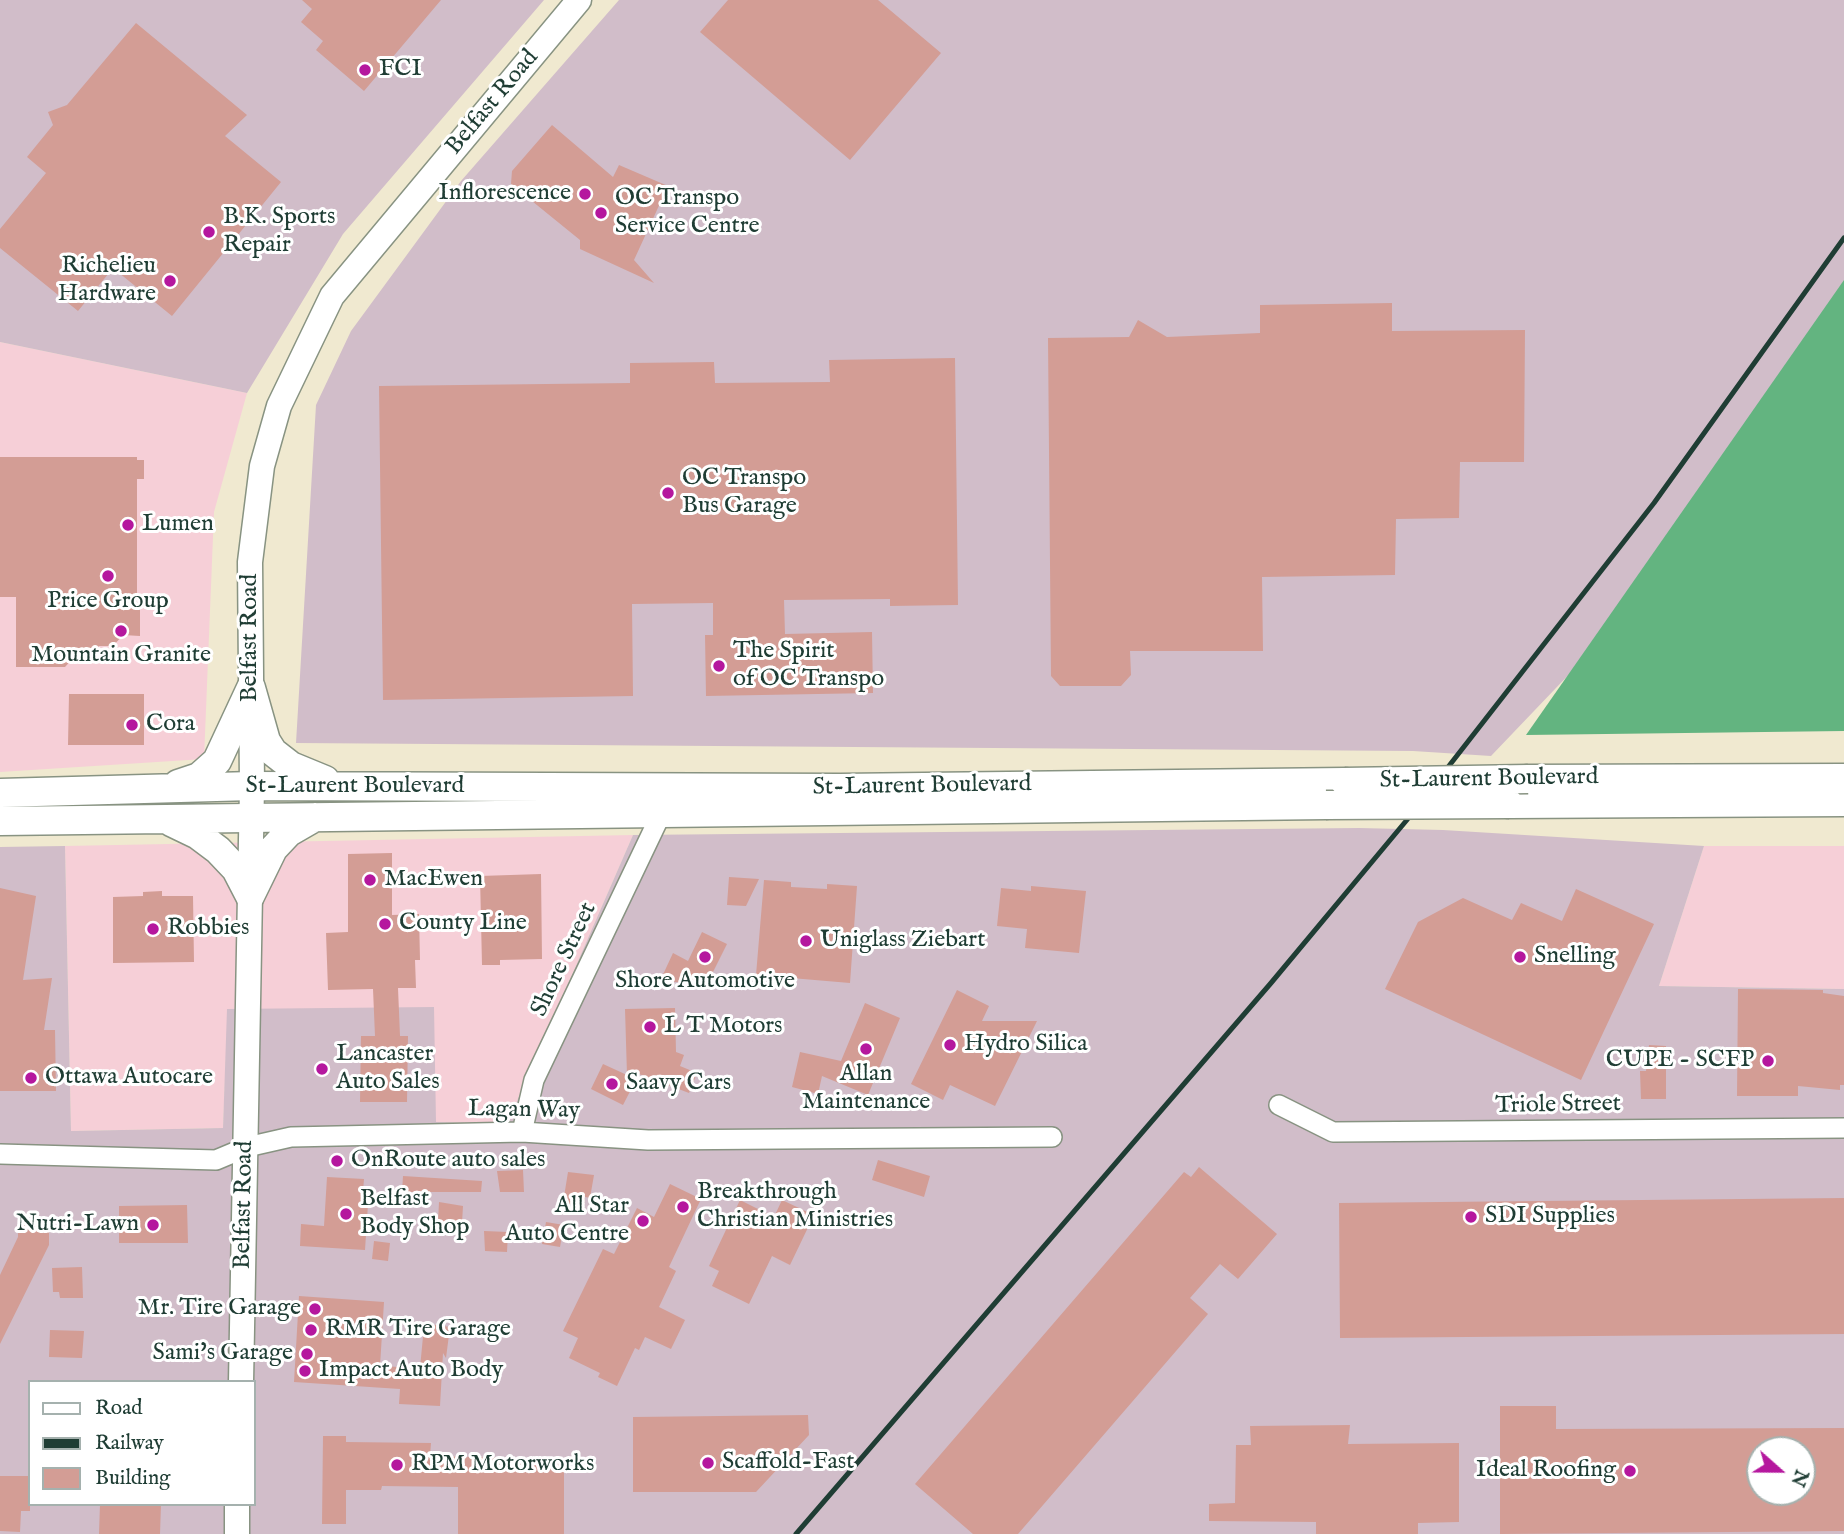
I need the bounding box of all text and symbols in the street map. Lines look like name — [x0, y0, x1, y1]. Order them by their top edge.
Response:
street label: Belfast Road — [441, 44, 545, 162]
place label: FCI — [379, 56, 422, 84]
marker: FCI — [357, 62, 373, 78]
place label: Inflorescence — [438, 180, 571, 208]
place label: OC Transpo Service Centre — [615, 185, 760, 241]
marker: Inflorescence — [577, 186, 593, 202]
place label: B.K. Sports Repair — [223, 204, 335, 260]
marker: OC Transpo Service Centre — [593, 205, 609, 221]
marker: B.K. Sports Repair — [201, 224, 217, 240]
place label: Richelieu Hardware — [58, 253, 156, 309]
marker: Richelieu Hardware — [162, 273, 178, 289]
place label: OC Transpo Bus Garage — [682, 465, 806, 521]
marker: OC Transpo Bus Garage — [660, 485, 676, 501]
place label: Lumen — [142, 511, 214, 539]
marker: Lumen — [120, 517, 136, 533]
marker: Price Group — [100, 568, 116, 584]
street label: Belfast Road — [237, 574, 265, 702]
place label: Price Group — [47, 588, 169, 616]
marker: Mountain Granite — [113, 623, 129, 639]
place label: The Spirit of OC Transpo — [733, 638, 884, 694]
place label: Mountain Granite — [31, 642, 211, 670]
marker: The Spirit of OC Transpo — [711, 658, 727, 674]
place label: Cora — [146, 711, 195, 739]
marker: Cora — [124, 717, 140, 733]
street label: St-Laurent Boulevard — [1379, 764, 1599, 796]
street label: St-Laurent Boulevard — [812, 771, 1032, 803]
street label: St-Laurent Boulevard — [246, 773, 464, 801]
place label: MacEwen — [384, 866, 483, 894]
marker: MacEwen — [362, 872, 378, 888]
street label: Shore Street — [526, 898, 604, 1022]
place label: County Line — [399, 910, 527, 938]
place label: Robbies — [167, 915, 249, 943]
marker: County Line — [377, 916, 393, 932]
marker: Robbies — [145, 921, 161, 937]
place label: Uniglass Ziebart — [820, 927, 985, 955]
marker: Uniglass Ziebart — [798, 933, 814, 949]
place label: Snelling — [1534, 943, 1615, 971]
marker: Shore Automotive — [697, 949, 713, 965]
marker: Snelling — [1512, 949, 1528, 965]
place label: Shore Automotive — [615, 968, 795, 996]
place label: L T Motors — [664, 1013, 783, 1041]
marker: L T Motors — [642, 1019, 658, 1035]
place label: Hydro Silica — [964, 1031, 1088, 1059]
marker: Hydro Silica — [942, 1037, 958, 1053]
place label: Lancaster Auto Sales — [336, 1041, 440, 1097]
marker: Allan Maintenance — [858, 1041, 874, 1057]
place label: CUPE - SCFP — [1606, 1047, 1754, 1075]
marker: CUPE - SCFP — [1760, 1053, 1776, 1069]
marker: Lancaster Auto Sales — [314, 1061, 330, 1077]
place label: Allan Maintenance — [802, 1061, 930, 1117]
place label: Ottawa Autocare — [45, 1064, 213, 1092]
marker: Ottawa Autocare — [23, 1070, 39, 1086]
place label: Saavy Cars — [626, 1070, 731, 1098]
marker: Saavy Cars — [604, 1076, 620, 1092]
street label: Triole Street — [1495, 1091, 1621, 1121]
street label: Lagan Way — [468, 1096, 580, 1126]
street label: Belfast Road — [229, 1140, 261, 1270]
place label: OnRoute auto sales — [351, 1147, 545, 1175]
marker: OnRoute auto sales — [329, 1153, 345, 1169]
place label: Breakthrough Christian Ministries — [697, 1179, 893, 1235]
place label: Belfast Body Shop — [360, 1186, 469, 1242]
place label: All Star Auto Centre — [505, 1193, 629, 1249]
marker: Breakthrough Christian Ministries — [675, 1199, 691, 1215]
place label: SDI Supplies — [1485, 1203, 1615, 1231]
marker: Belfast Body Shop — [338, 1206, 354, 1222]
marker: SDI Supplies — [1463, 1209, 1479, 1225]
place label: Nutri-Lawn — [16, 1211, 139, 1239]
marker: All Star Auto Centre — [635, 1213, 651, 1229]
marker: Nutri-Lawn — [145, 1217, 161, 1233]
place label: Mr. Tire Garage — [138, 1295, 301, 1323]
marker: Mr. Tire Garage — [307, 1301, 323, 1317]
place label: RMR Tire Garage — [325, 1316, 511, 1344]
marker: RMR Tire Garage — [303, 1322, 319, 1338]
place label: Sami's Garage — [153, 1340, 293, 1368]
marker: Sami's Garage — [299, 1346, 315, 1362]
place label: Impact Auto Body — [319, 1357, 503, 1385]
marker: Impact Auto Body — [297, 1363, 313, 1379]
legend — [28, 1380, 256, 1506]
text: Road — [95, 1395, 142, 1422]
text: Railway — [95, 1430, 164, 1457]
north arrow — [1746, 1436, 1816, 1506]
place label: Scaffold-Fast — [722, 1449, 854, 1477]
place label: RPM Motorworks — [411, 1451, 594, 1479]
marker: Scaffold-Fast — [700, 1455, 716, 1471]
marker: RPM Motorworks — [389, 1457, 405, 1473]
place label: Ideal Roofing — [1476, 1457, 1616, 1485]
marker: Ideal Roofing — [1622, 1463, 1638, 1479]
text: Building — [95, 1465, 170, 1492]
text: N — [1785, 1466, 1813, 1490]

